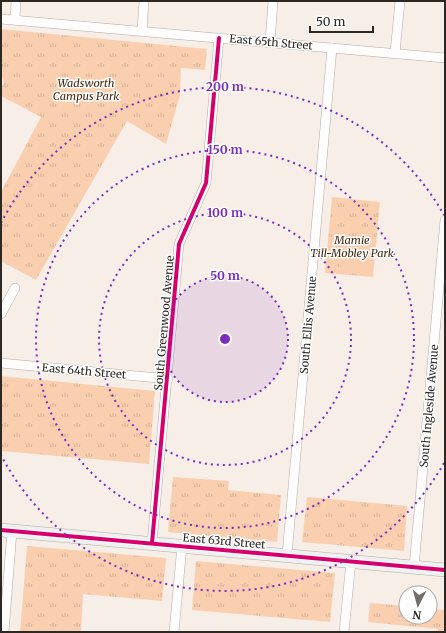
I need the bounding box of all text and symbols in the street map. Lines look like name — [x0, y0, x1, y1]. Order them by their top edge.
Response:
scale bar — [310, 8, 373, 34]
text: 50 m — [316, 14, 345, 29]
street label: East 65th Street — [229, 31, 314, 53]
park label: Wadsworth Campus Park — [53, 76, 119, 103]
text: 200 m — [206, 79, 244, 94]
text: 150 m — [208, 142, 243, 157]
text: 100 m — [207, 205, 243, 220]
park label: Mamie Till-Mobley Park — [310, 233, 394, 260]
street label: South Greenwood Avenue — [151, 255, 177, 391]
text: 50 m — [210, 268, 240, 283]
street label: South Ellis Avenue — [297, 275, 319, 374]
centre of rings — [218, 332, 232, 346]
street label: South Ingleside Avenue — [417, 344, 441, 468]
street label: East 64th Street — [41, 360, 127, 382]
street label: East 63rd Street — [182, 530, 267, 552]
north arrow — [398, 585, 438, 625]
text: N — [412, 607, 422, 622]

